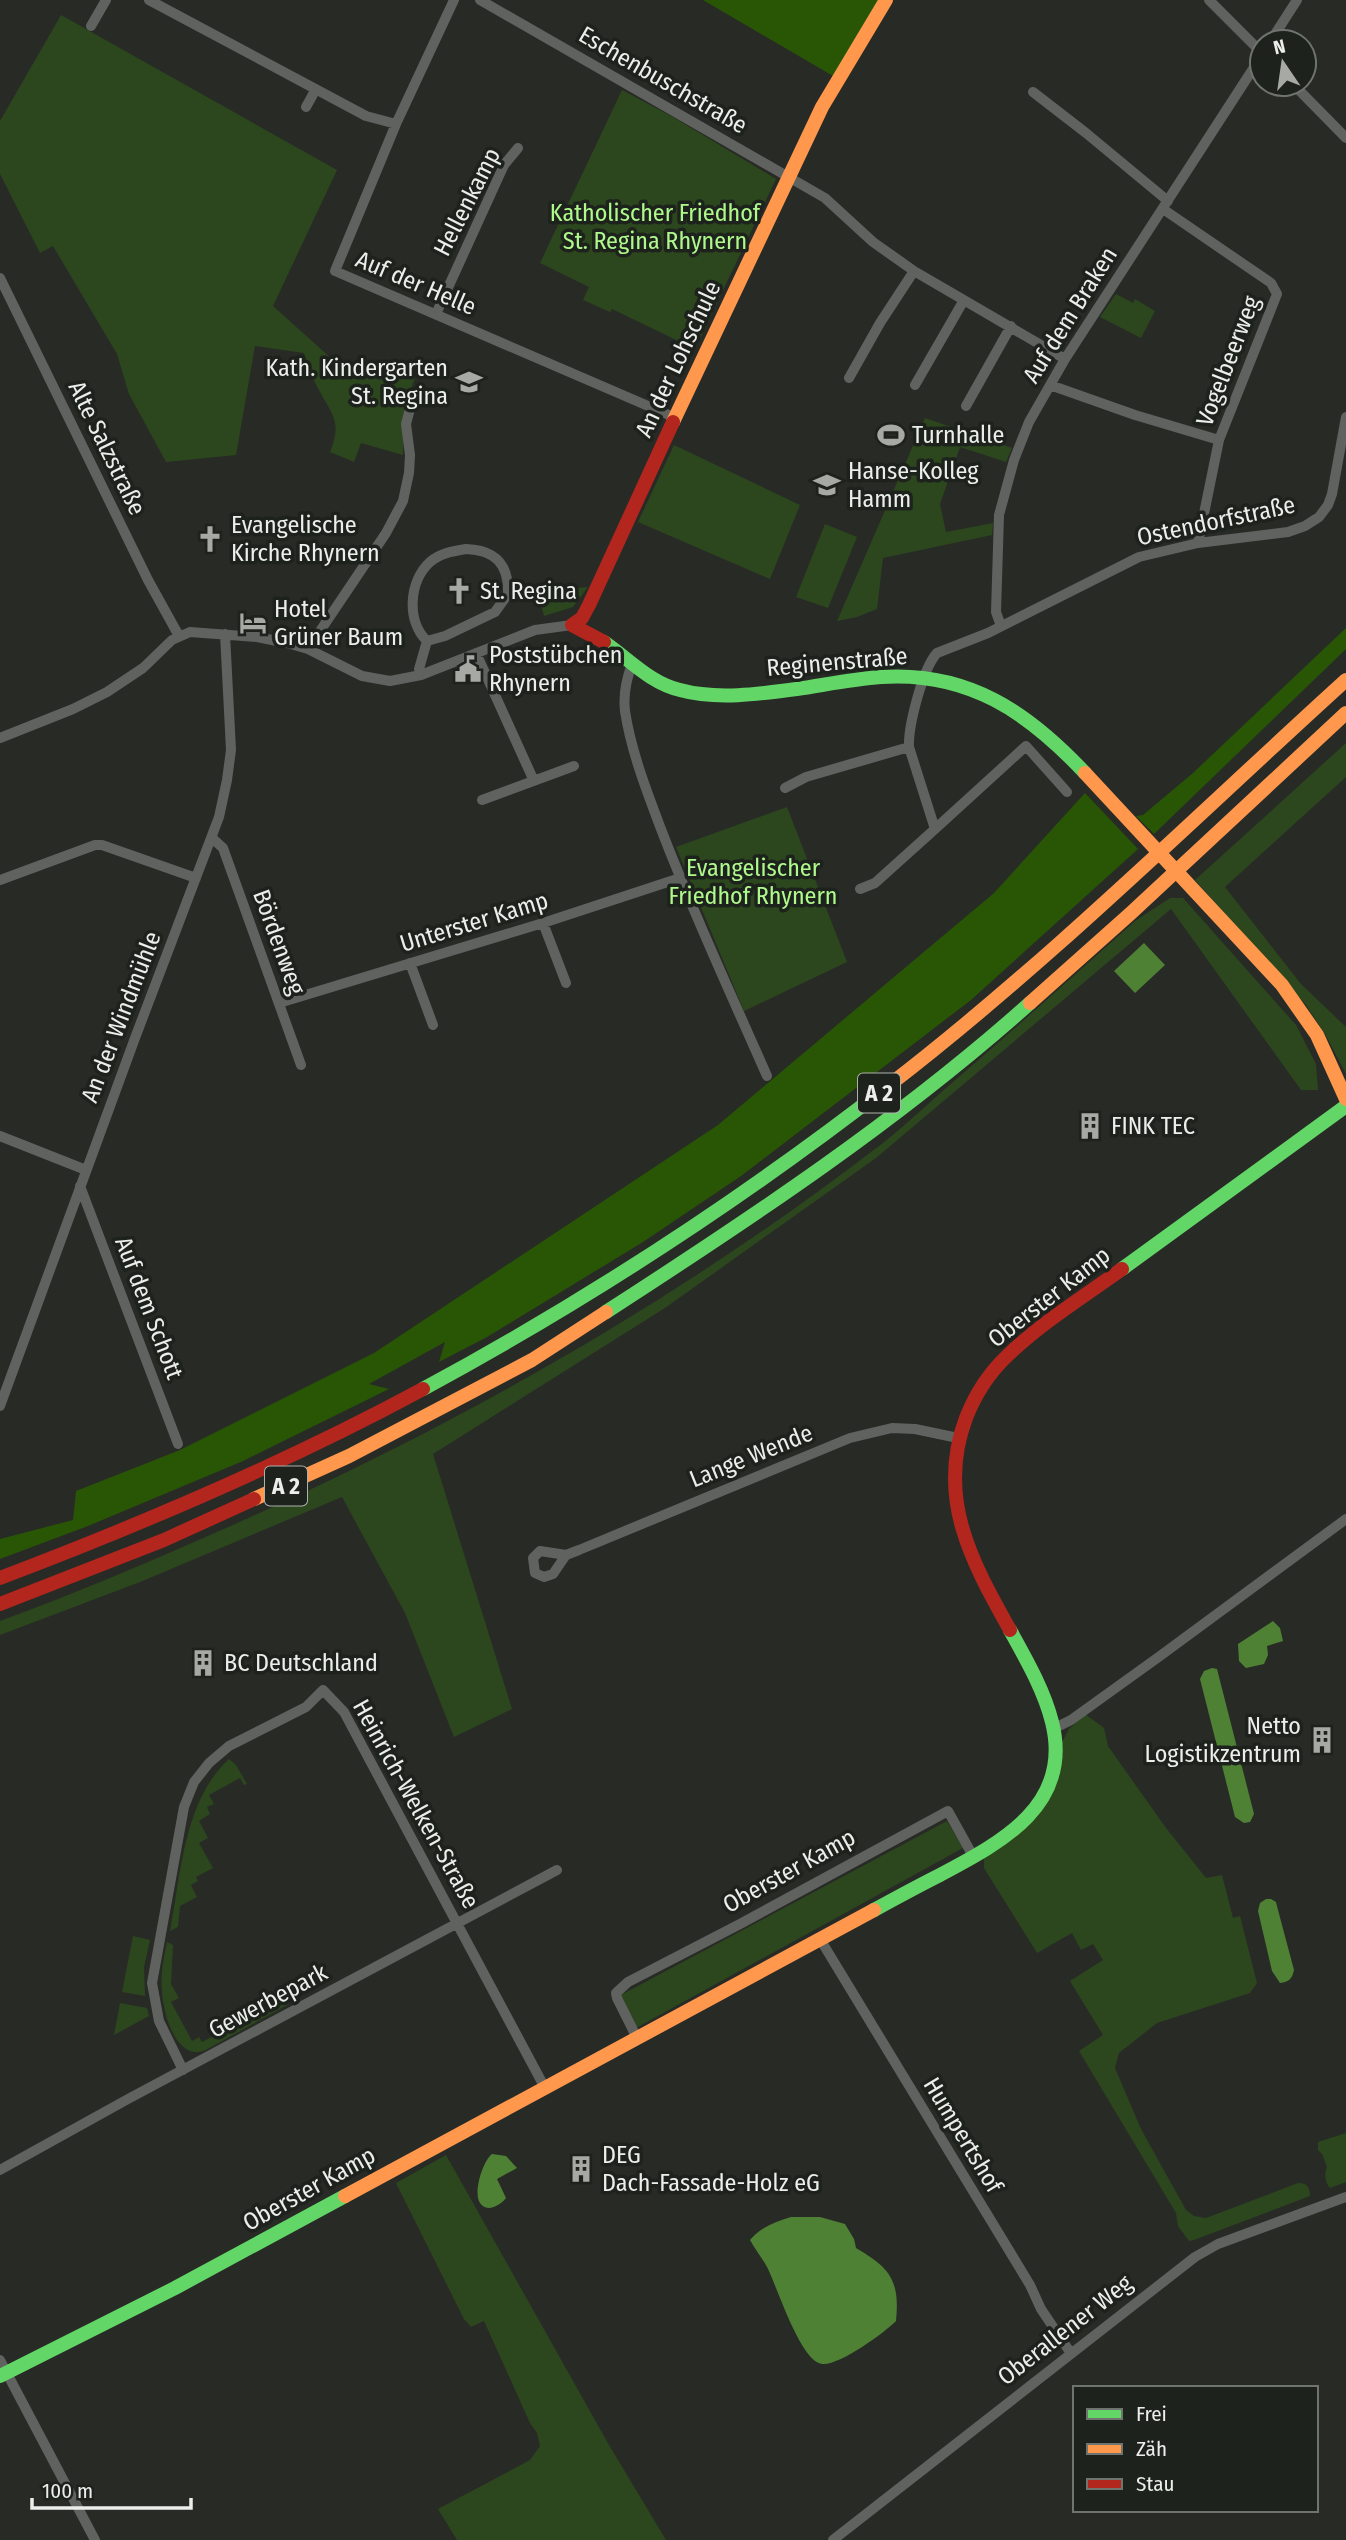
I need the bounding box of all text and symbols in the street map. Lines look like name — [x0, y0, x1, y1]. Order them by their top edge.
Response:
street label: Eschenbuschstraße — [574, 21, 752, 139]
north arrow — [1248, 28, 1318, 98]
text: N — [1271, 34, 1287, 59]
street label: Hellenkamp — [428, 143, 506, 261]
park label: Katholischer Friedhof St. Regina Rhynern — [550, 199, 762, 255]
street label: Auf dem Braken — [1017, 242, 1123, 388]
street label: Auf der Helle — [352, 245, 480, 321]
street label: An der Lohschule — [630, 277, 726, 441]
street label: Vogelbeerweg — [1190, 291, 1266, 430]
place label: Kath. Kindergarten St. Regina — [265, 354, 448, 410]
school or university icon: Kath. Kindergarten St. Regina — [454, 367, 484, 397]
street label: Alte Salzstraße — [63, 376, 151, 520]
sports icon: Turnhalle — [876, 420, 906, 450]
place label: Turnhalle — [912, 421, 1004, 449]
place label: Hanse-Kolleg Hamm — [848, 457, 979, 513]
school or university icon: Hanse-Kolleg Hamm — [812, 470, 842, 500]
street label: Ostendorfstraße — [1135, 491, 1297, 551]
place label: Evangelische Kirche Rhynern — [231, 511, 380, 567]
church icon: Evangelische Kirche Rhynern — [195, 524, 225, 554]
church icon: St. Regina — [444, 576, 474, 606]
place label: St. Regina — [480, 577, 577, 605]
place label: Hotel Grüner Baum — [274, 595, 403, 651]
hotel icon: Hotel Grüner Baum — [238, 608, 268, 638]
place label: Poststübchen Rhynern — [489, 641, 622, 697]
street label: Reginenstraße — [765, 642, 909, 682]
public building icon: Poststübchen Rhynern — [453, 654, 483, 684]
park label: Evangelischer Friedhof Rhynern — [669, 854, 837, 910]
street label: Bördenweg — [247, 886, 311, 999]
street label: Unterster Kamp — [397, 886, 551, 958]
street label: An der Windmühle — [76, 928, 166, 1106]
road number: A 2 — [858, 1074, 900, 1112]
building icon: FINK TEC — [1075, 1111, 1105, 1141]
place label: FINK TEC — [1111, 1112, 1195, 1140]
street label: Auf dem Schott — [109, 1233, 189, 1383]
street label: Oberster Kamp — [983, 1241, 1115, 1353]
street label: Lange Wende — [685, 1419, 817, 1493]
road number: A 2 — [265, 1466, 307, 1506]
building icon: BC Deutschland — [188, 1648, 218, 1678]
place label: BC Deutschland — [224, 1649, 378, 1677]
street label: Heinrich-Welken-Straße — [347, 1695, 485, 1913]
place label: Netto Logistikzentrum — [1145, 1712, 1301, 1768]
building icon: Netto Logistikzentrum — [1307, 1725, 1337, 1755]
street label: Oberster Kamp — [718, 1823, 860, 1919]
street label: Gewerbepark — [204, 1958, 333, 2044]
street label: Humpertshof — [918, 2072, 1009, 2199]
street label: Oberster Kamp — [238, 2141, 380, 2237]
place label: DEG Dach-Fassade-Holz eG — [602, 2141, 820, 2197]
building icon: DEG Dach-Fassade-Holz eG — [566, 2154, 596, 2184]
street label: Oberallener Weg — [992, 2268, 1138, 2391]
legend — [1073, 2386, 1318, 2512]
text: Frei — [1136, 2401, 1167, 2427]
text: Zäh — [1136, 2436, 1167, 2462]
scale bar — [32, 2466, 191, 2510]
text: Stau — [1136, 2471, 1174, 2497]
text: 100 m — [42, 2478, 93, 2504]

